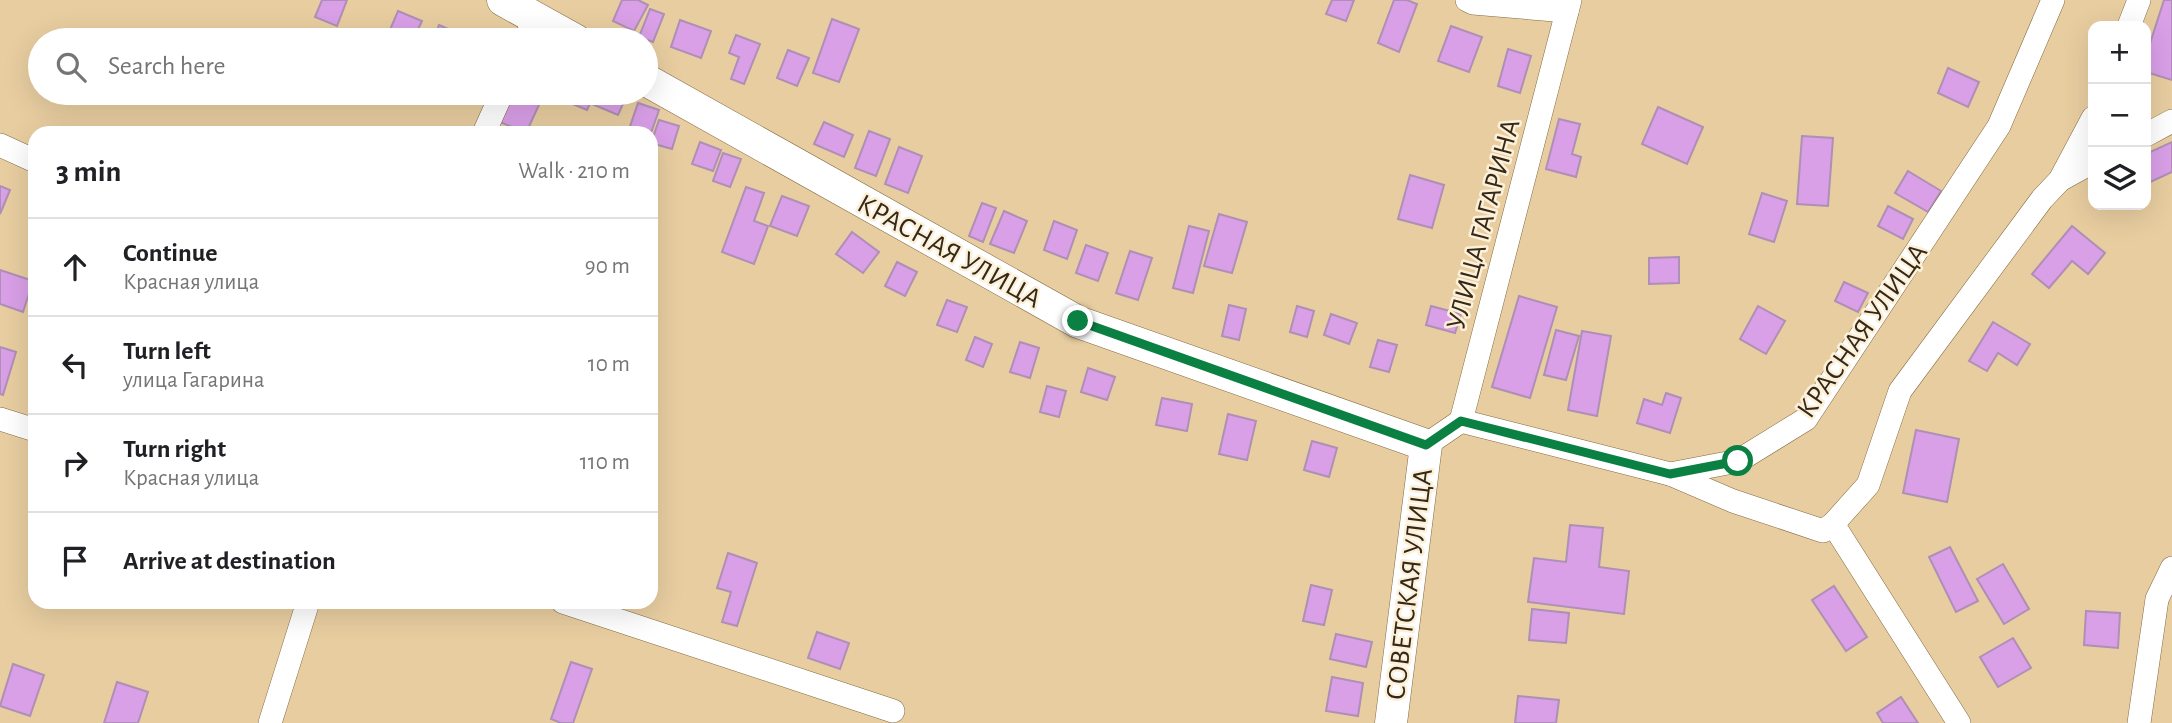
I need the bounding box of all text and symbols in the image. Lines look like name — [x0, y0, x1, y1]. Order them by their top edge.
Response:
map controls — [2088, 21, 2151, 210]
button: + — [2088, 21, 2151, 84]
search box — [28, 28, 658, 105]
icon: search — [52, 48, 90, 86]
text: Search here — [108, 53, 226, 79]
button: − — [2088, 84, 2151, 147]
street label: УЛИЦА ГАГАРИНА — [1442, 116, 1525, 333]
button: layers — [2088, 147, 2151, 210]
text: 3 min — [56, 157, 121, 187]
text: Walk · 210 m — [518, 160, 630, 183]
street label: КРАСНАЯ УЛИЦА — [852, 190, 1046, 314]
street label: КРАСНАЯ УЛИЦА — [1792, 239, 1933, 423]
text: Continue — [123, 240, 218, 266]
icon: ahead — [56, 248, 94, 286]
text: 90 m — [585, 255, 630, 278]
text: Красная улица — [123, 271, 259, 294]
route end — [1062, 305, 1093, 336]
text: Turn left — [123, 338, 211, 364]
icon: left — [56, 346, 94, 384]
text: 10 m — [588, 353, 630, 376]
text: улица Гагарина — [123, 369, 264, 392]
text: Turn right — [123, 436, 226, 462]
icon: right — [56, 444, 94, 482]
route start — [1722, 445, 1753, 476]
text: 110 m — [580, 451, 630, 474]
text: Красная улица — [123, 467, 259, 490]
street label: СОВЕТСКАЯ УЛИЦА — [1382, 467, 1438, 702]
icon: arrive — [56, 542, 94, 580]
text: Arrive at destination — [123, 548, 336, 574]

